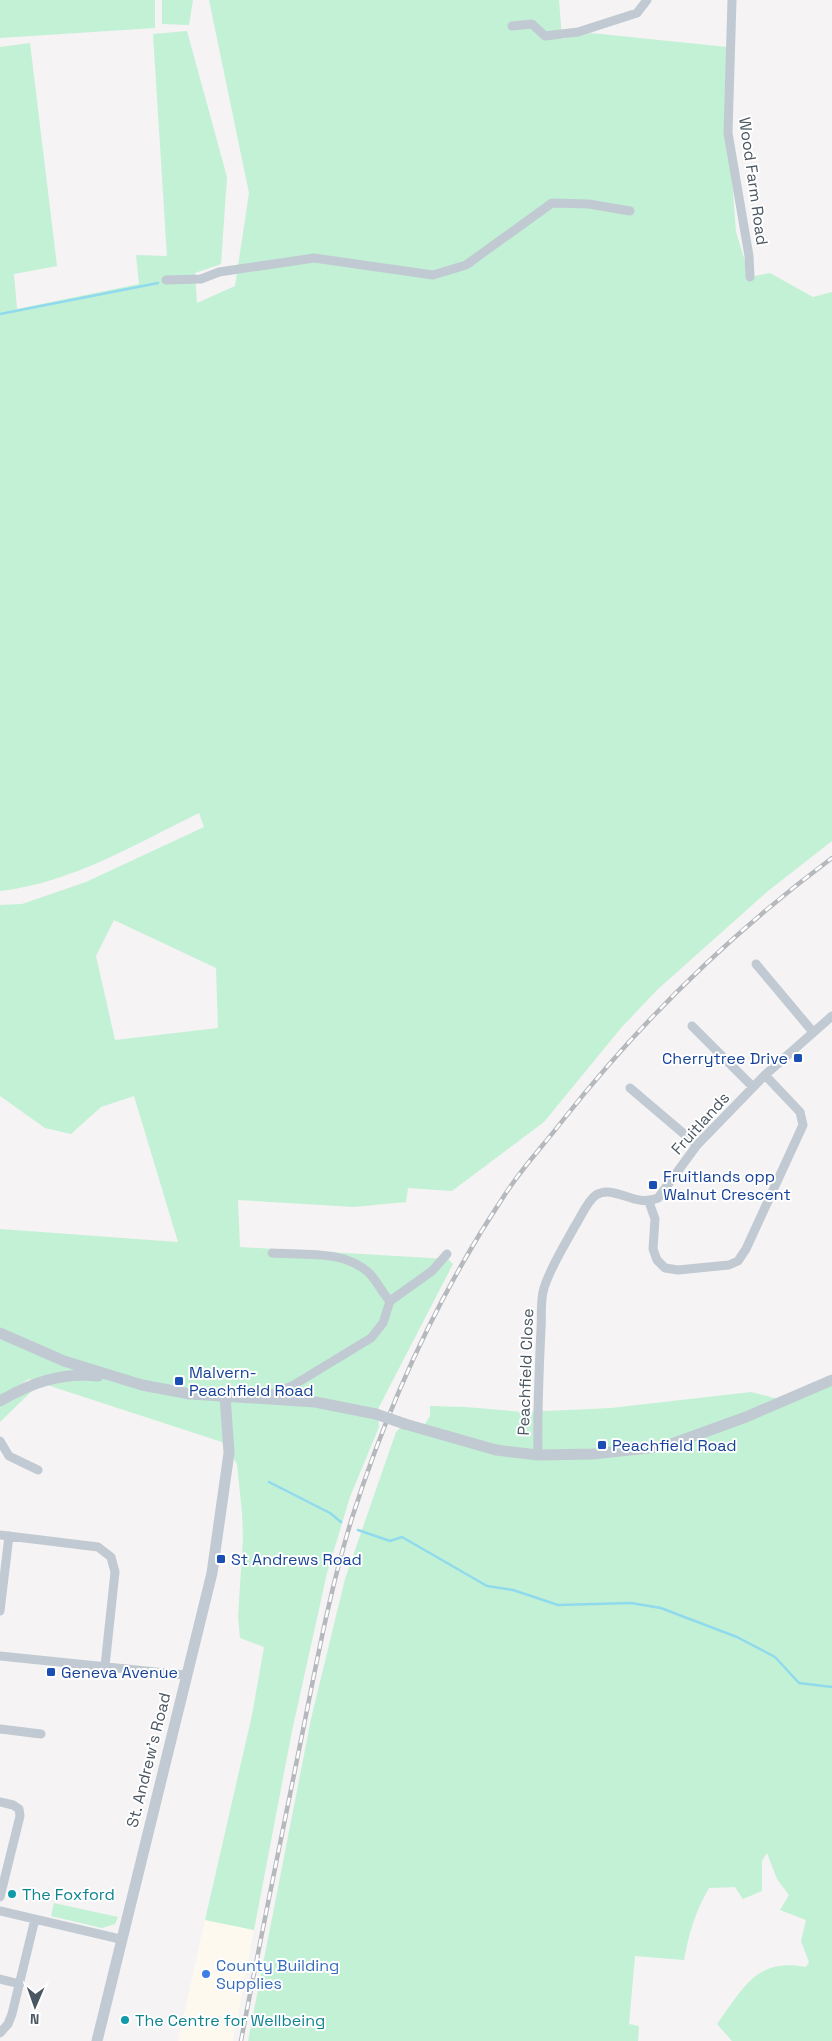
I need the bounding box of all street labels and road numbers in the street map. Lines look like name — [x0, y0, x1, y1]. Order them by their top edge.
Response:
street label: Wood Farm Road — [734, 116, 773, 246]
street label: Fruitlands — [667, 1088, 734, 1159]
street label: Peachfield Close — [513, 1308, 538, 1436]
street label: St. Andrew's Road — [122, 1690, 175, 1830]

